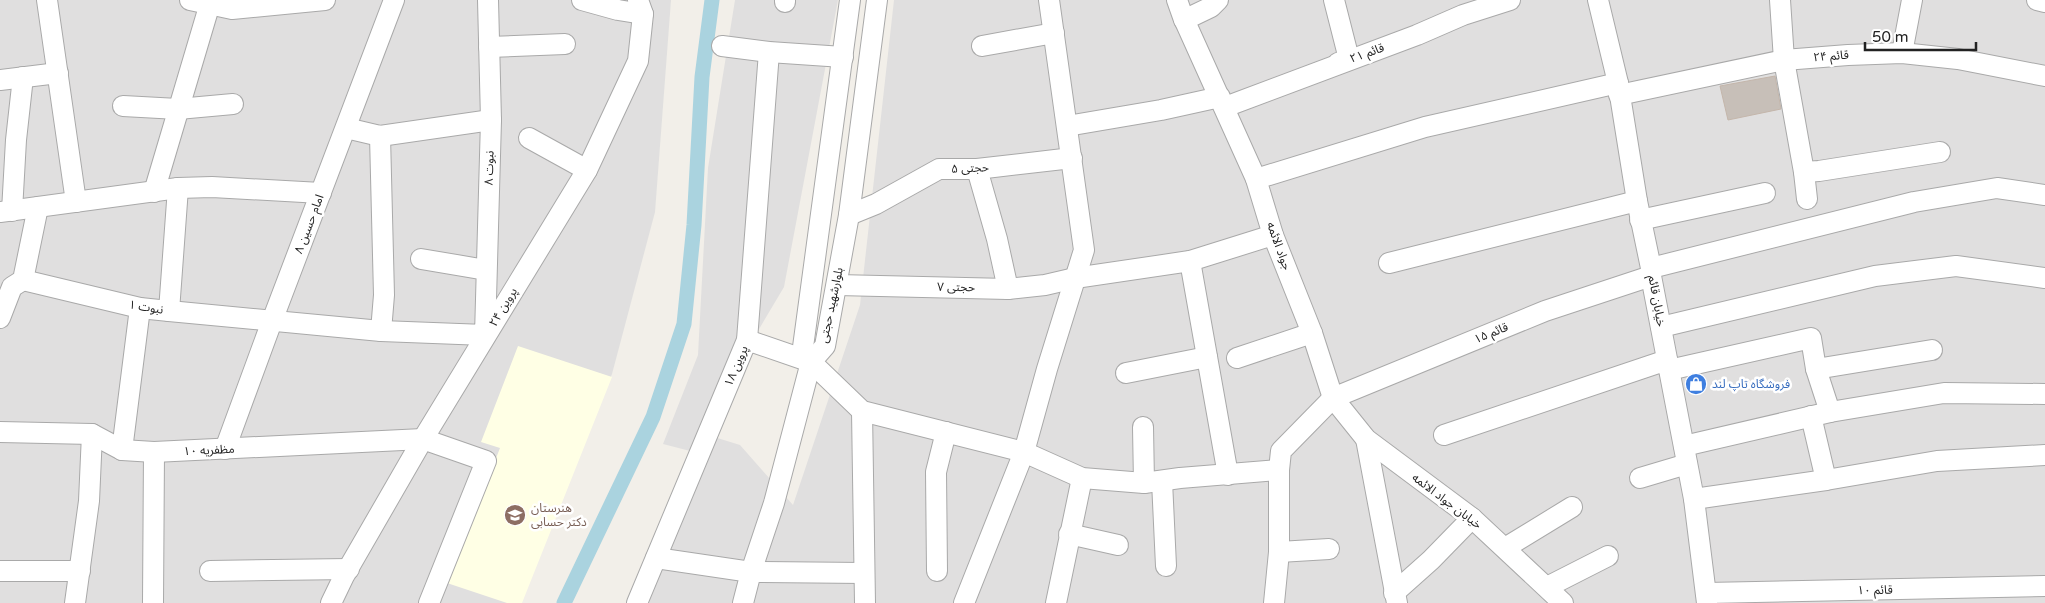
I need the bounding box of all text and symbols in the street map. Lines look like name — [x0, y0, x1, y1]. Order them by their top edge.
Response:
scale bar — [1865, 20, 1976, 52]
text: 50 m — [1872, 28, 1909, 46]
street label: قائم ۲۱ — [1348, 40, 1387, 68]
street label: قائم ۲۴ — [1813, 48, 1849, 66]
street label: نبوت ۸ — [481, 150, 497, 186]
street label: حجتی ۵ — [951, 160, 989, 176]
street label: امام حسین ۸ — [291, 192, 329, 256]
street label: جواد الائمه — [1264, 220, 1294, 272]
street label: بلوارشهید حجتی — [816, 266, 846, 344]
street label: خیابان قائم — [1644, 274, 1668, 328]
street label: حجتی ۷ — [937, 280, 975, 294]
street label: پروین ۲۴ — [486, 285, 521, 330]
street label: نبوت ۱ — [128, 297, 164, 317]
street label: قائم ۱۵ — [1472, 320, 1511, 348]
street label: پروین ۱۸ — [721, 343, 752, 389]
shop icon: فروشگاه تاپ لند — [1684, 372, 1708, 396]
place label: فروشگاه تاپ لند — [1712, 377, 1790, 392]
street label: مظفریه ۱۰ — [183, 442, 235, 458]
street label: خیابان جواد الائمه — [1409, 470, 1485, 532]
place label: هنرستان دکتر حسابی — [531, 501, 587, 529]
school or university icon: هنرستان دکتر حسابی — [503, 503, 527, 527]
street label: قائم ۱۰ — [1857, 583, 1893, 599]

